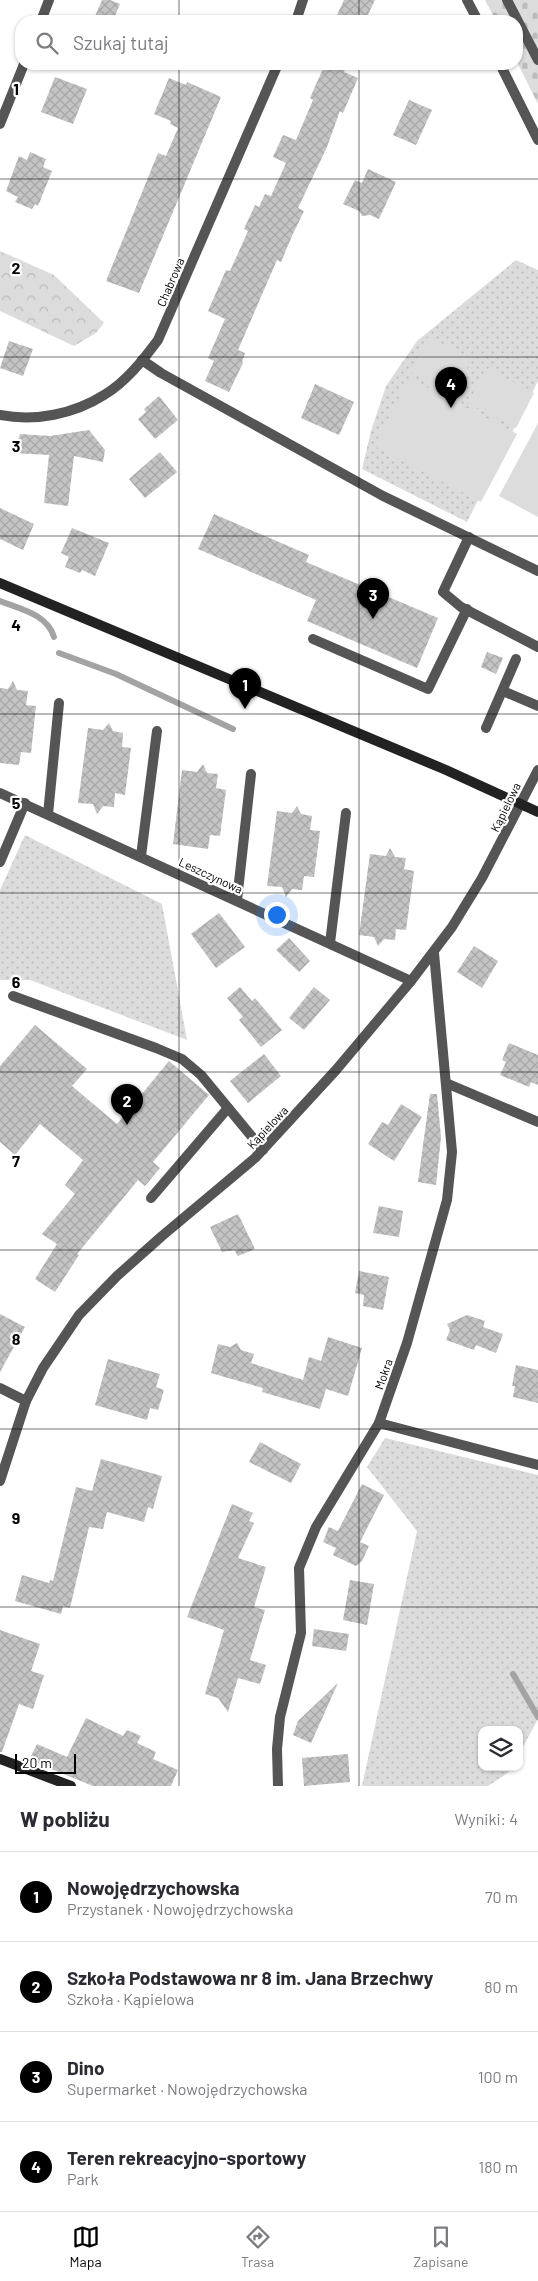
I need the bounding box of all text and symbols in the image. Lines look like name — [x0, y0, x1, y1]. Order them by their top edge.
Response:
search box — [15, 15, 523, 70]
icon: search — [33, 29, 61, 57]
text: Szukaj tutaj — [73, 31, 169, 54]
text: 1 — [13, 79, 19, 98]
street label: Chabrowa — [153, 255, 187, 309]
text: 2 — [12, 258, 21, 277]
pin: 4 — [435, 367, 467, 408]
text: 3 — [12, 436, 20, 455]
pin: 3 — [357, 578, 389, 619]
text: 4 — [11, 615, 21, 634]
pin: 1 — [229, 668, 261, 709]
street label: Kąpielowa — [487, 780, 523, 834]
text: 5 — [12, 793, 21, 812]
street label: Leszczynowa — [177, 854, 245, 896]
your location — [264, 902, 290, 928]
text: 6 — [12, 972, 21, 991]
pin: 2 — [111, 1084, 143, 1125]
street label: Kąpielowa — [244, 1103, 290, 1151]
text: 7 — [12, 1151, 20, 1170]
text: 8 — [12, 1329, 21, 1348]
street label: Mokra — [371, 1357, 395, 1391]
text: 9 — [12, 1508, 20, 1527]
map controls — [478, 1726, 523, 1771]
button: layers — [478, 1726, 523, 1771]
scale bar — [15, 1751, 76, 1774]
text: 20 m — [22, 1754, 52, 1771]
text: W pobliżu — [20, 1806, 110, 1831]
text: Wyniki: 4 — [454, 1809, 518, 1828]
text: Nowojędrzychowska — [67, 1876, 240, 1899]
text: 1 — [33, 1887, 39, 1906]
text: 70 m — [485, 1887, 518, 1906]
text: Przystanek · Nowojędrzychowska — [67, 1899, 293, 1918]
text: Szkoła Podstawowa nr 8 im. Jana Brzechwy — [67, 1966, 433, 1989]
text: 2 — [32, 1977, 40, 1996]
text: 80 m — [484, 1977, 518, 1996]
text: Szkoła · Kąpielowa — [67, 1989, 194, 2008]
text: Dino — [67, 2056, 105, 2079]
text: 3 — [32, 2067, 40, 2086]
text: 100 m — [478, 2067, 518, 2086]
text: Supermarket · Nowojędrzychowska — [67, 2079, 307, 2098]
text: Teren rekreacyjno-sportowy — [67, 2146, 306, 2169]
text: 4 — [31, 2157, 41, 2176]
text: 180 m — [479, 2157, 518, 2176]
text: Park — [67, 2169, 98, 2188]
tab: Mapa — [70, 2223, 102, 2270]
tab: Trasa — [241, 2223, 274, 2270]
tab: Zapisane — [413, 2223, 468, 2270]

